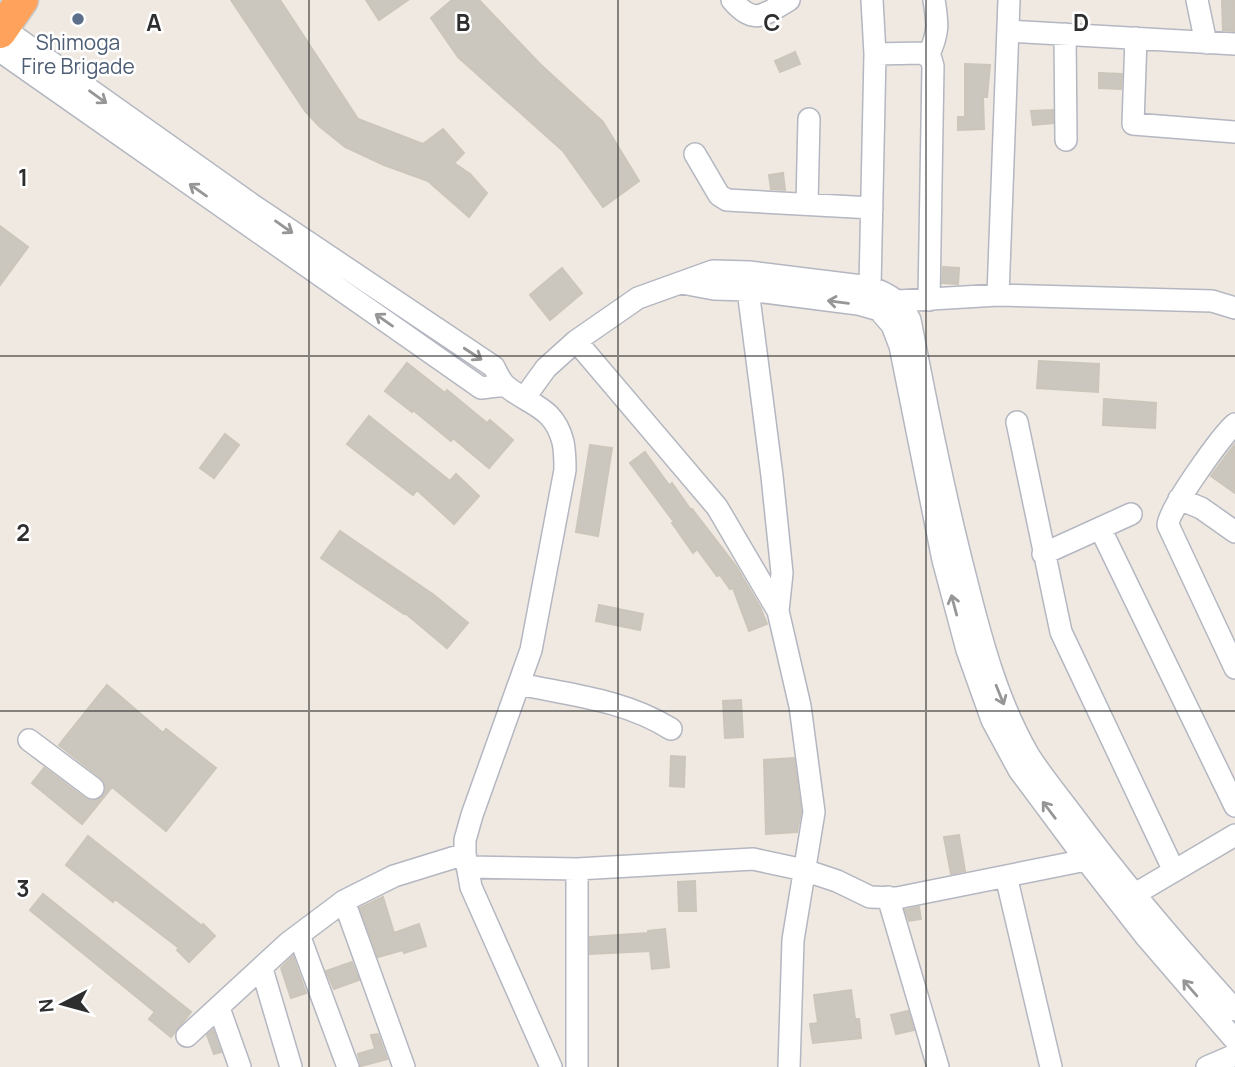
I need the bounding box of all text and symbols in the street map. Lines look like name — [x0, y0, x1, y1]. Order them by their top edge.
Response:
text: A — [146, 6, 162, 38]
text: B — [456, 6, 470, 38]
text: C — [764, 6, 781, 38]
text: D — [1073, 6, 1089, 38]
marker: Shimoga Fire Brigade — [70, 11, 86, 27]
place label: Shimoga Fire Brigade — [21, 28, 135, 80]
one-way arrow — [88, 89, 106, 104]
text: 1 — [18, 161, 28, 193]
one-way arrow — [189, 183, 208, 197]
one-way arrow — [274, 220, 293, 234]
one-way arrow — [827, 295, 849, 308]
one-way arrow — [375, 313, 395, 327]
one-way arrow — [463, 346, 482, 361]
text: 2 — [16, 516, 30, 548]
one-way arrow — [947, 595, 960, 617]
one-way arrow — [995, 684, 1008, 705]
one-way arrow — [1042, 801, 1056, 820]
text: 3 — [16, 872, 30, 904]
north arrow — [28, 969, 98, 1039]
one-way arrow — [1182, 979, 1198, 997]
text: N — [32, 998, 60, 1014]

